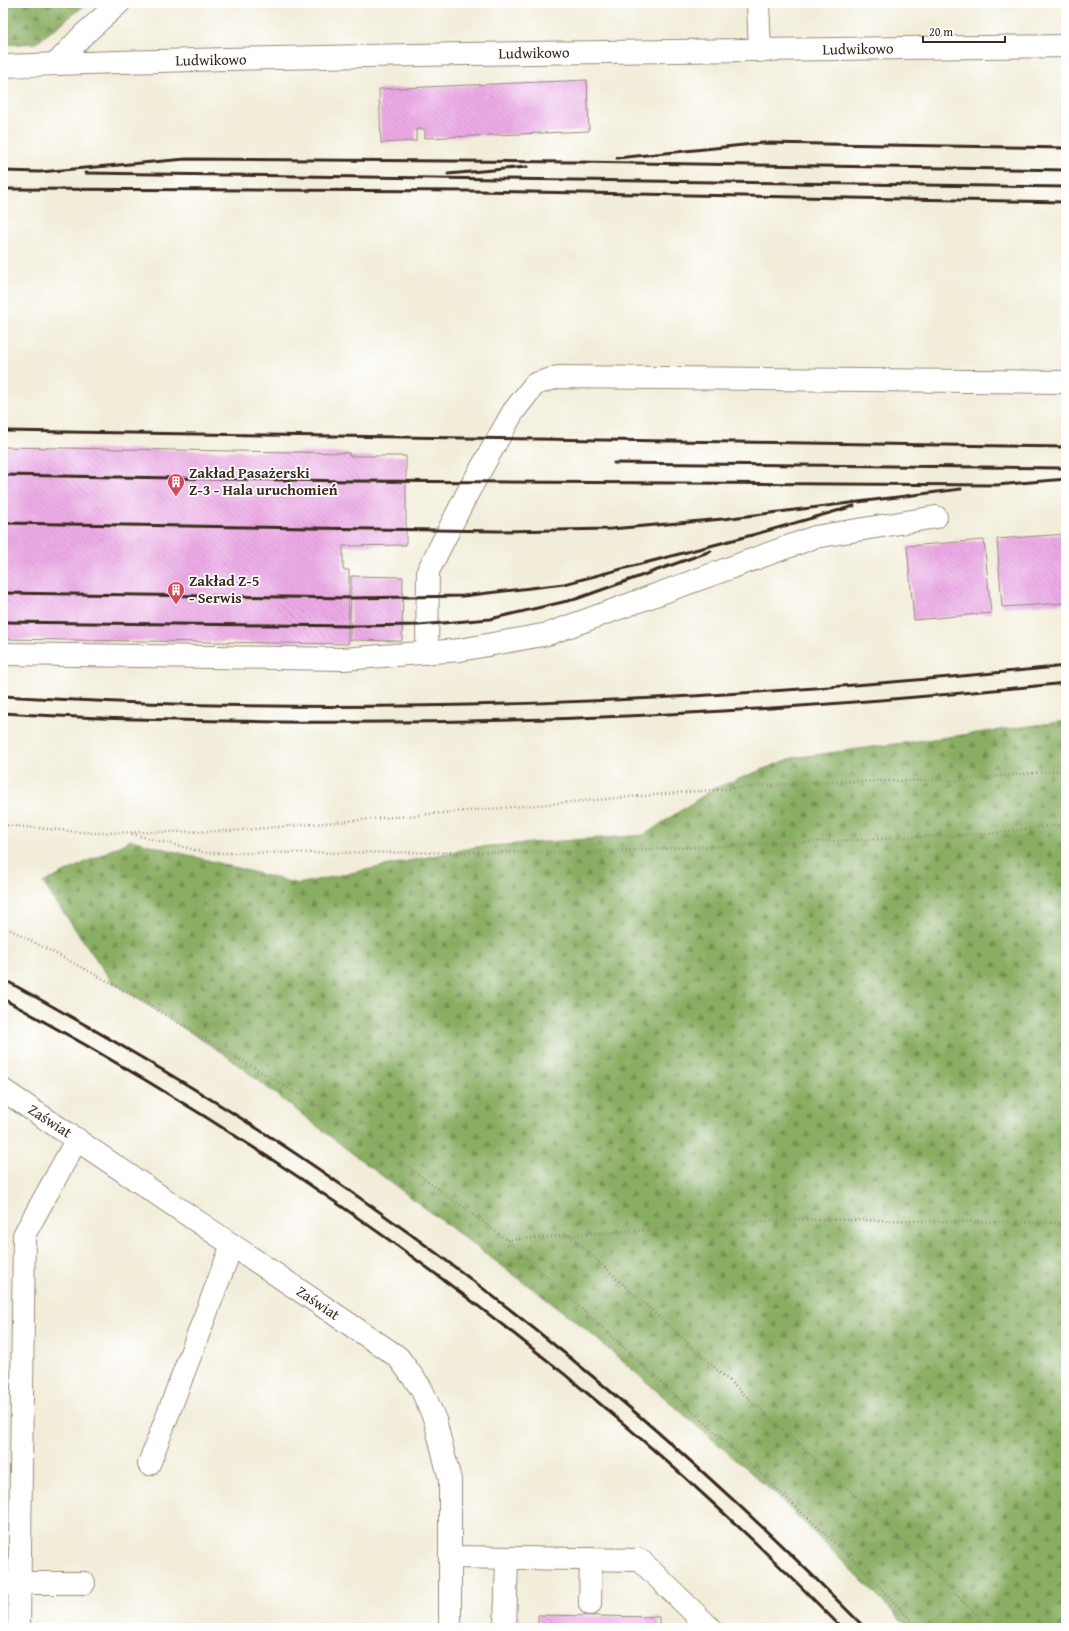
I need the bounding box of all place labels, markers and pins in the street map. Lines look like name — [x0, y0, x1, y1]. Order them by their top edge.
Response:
place label: Zakład Pasażerski Z-3 - Hala uruchomień — [189, 462, 338, 500]
building icon: Zakład Pasażerski Z-3 - Hala uruchomień — [166, 472, 186, 497]
place label: Zakład Z-5 - Serwis — [189, 570, 260, 608]
building icon: Zakład Z-5 - Serwis — [166, 580, 186, 605]

